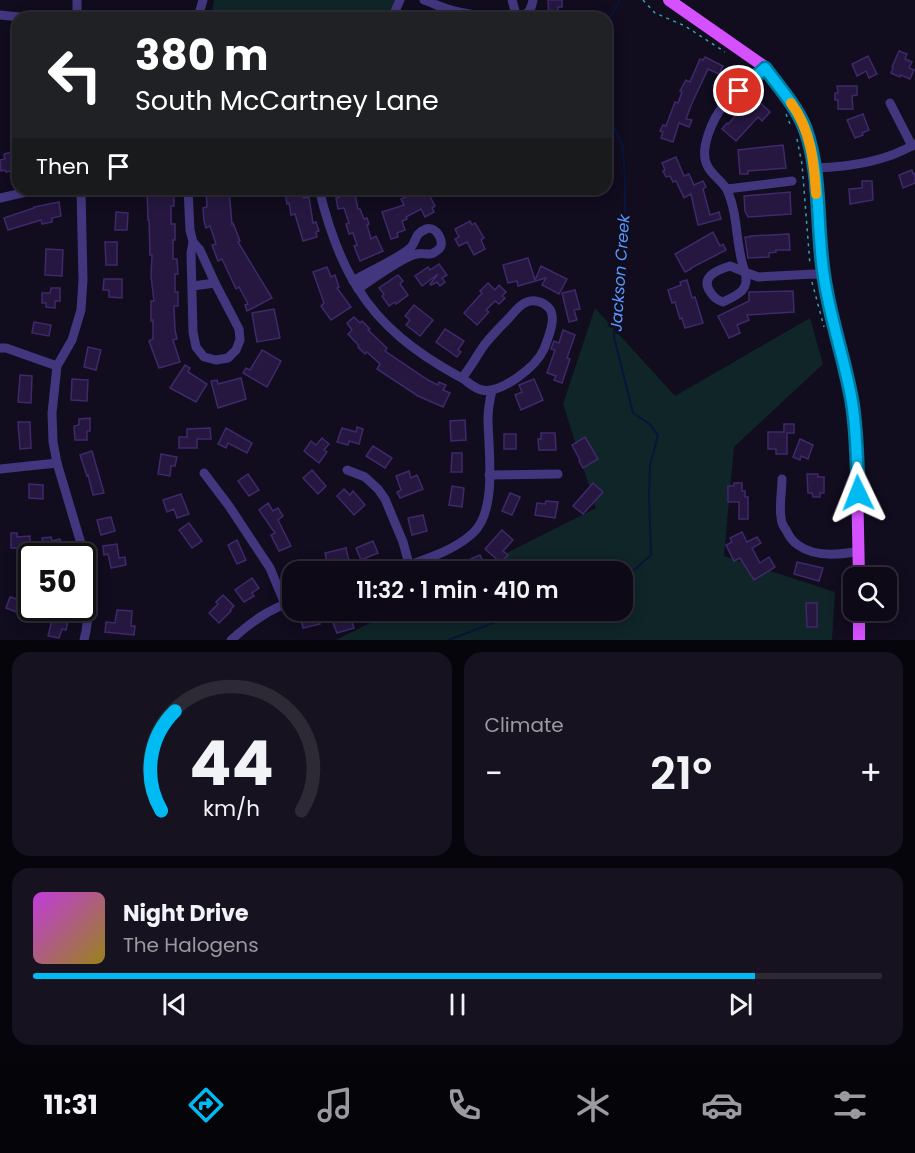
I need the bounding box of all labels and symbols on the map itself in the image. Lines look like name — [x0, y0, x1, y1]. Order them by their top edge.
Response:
pin — [713, 65, 764, 116]
water label: Jackson Creek — [604, 213, 636, 332]
position arrow — [826, 461, 890, 525]
speed limit sign: 50 — [18, 543, 96, 621]

